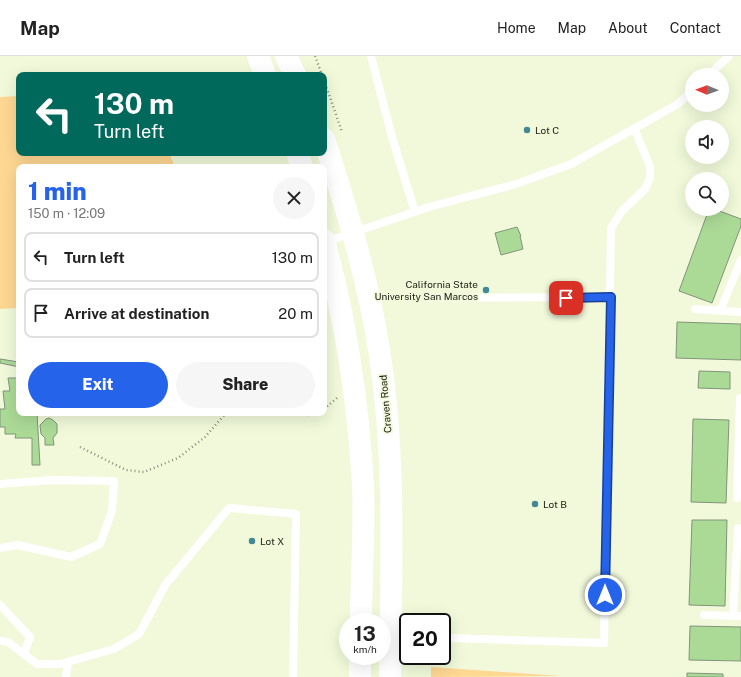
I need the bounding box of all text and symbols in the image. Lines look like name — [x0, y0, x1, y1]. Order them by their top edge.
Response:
text: Map — [20, 17, 60, 39]
text: Home — [497, 20, 536, 36]
text: Map — [558, 20, 586, 36]
text: About — [608, 20, 648, 36]
text: Contact — [670, 20, 721, 36]
north arrow — [685, 68, 729, 112]
map controls — [685, 68, 729, 216]
text: 130 m — [94, 87, 174, 120]
icon: left — [28, 88, 80, 140]
button: sound — [685, 120, 729, 164]
text: Turn left — [94, 121, 164, 142]
place label: Lot C — [535, 124, 559, 136]
marker: Lot C — [522, 125, 532, 135]
button: search — [685, 172, 729, 216]
text: 1 min — [28, 177, 87, 205]
button: close — [273, 177, 315, 219]
text: 150 m · 12:09 — [28, 206, 105, 221]
icon: left — [30, 246, 52, 268]
text: Turn left — [64, 249, 125, 266]
text: 130 m — [272, 249, 313, 266]
place label: California State University San Marcos — [374, 278, 478, 302]
pin — [549, 281, 583, 315]
marker: California State University San Marcos — [481, 285, 491, 295]
icon: arrive — [555, 287, 577, 309]
icon: arrive — [30, 302, 52, 324]
text: Arrive at destination — [64, 305, 209, 322]
text: 20 m — [278, 305, 313, 322]
button: Exit — [28, 362, 168, 408]
button: Share — [176, 362, 315, 408]
street label: Craven Road — [376, 374, 394, 434]
place label: Lot B — [543, 498, 567, 510]
marker: Lot B — [530, 499, 540, 509]
place label: Lot X — [260, 535, 284, 547]
marker: Lot X — [247, 536, 257, 546]
position arrow — [584, 574, 626, 616]
speed limit sign: 20 — [399, 613, 451, 665]
text: 13 — [354, 622, 376, 646]
text: km/h — [353, 643, 377, 655]

